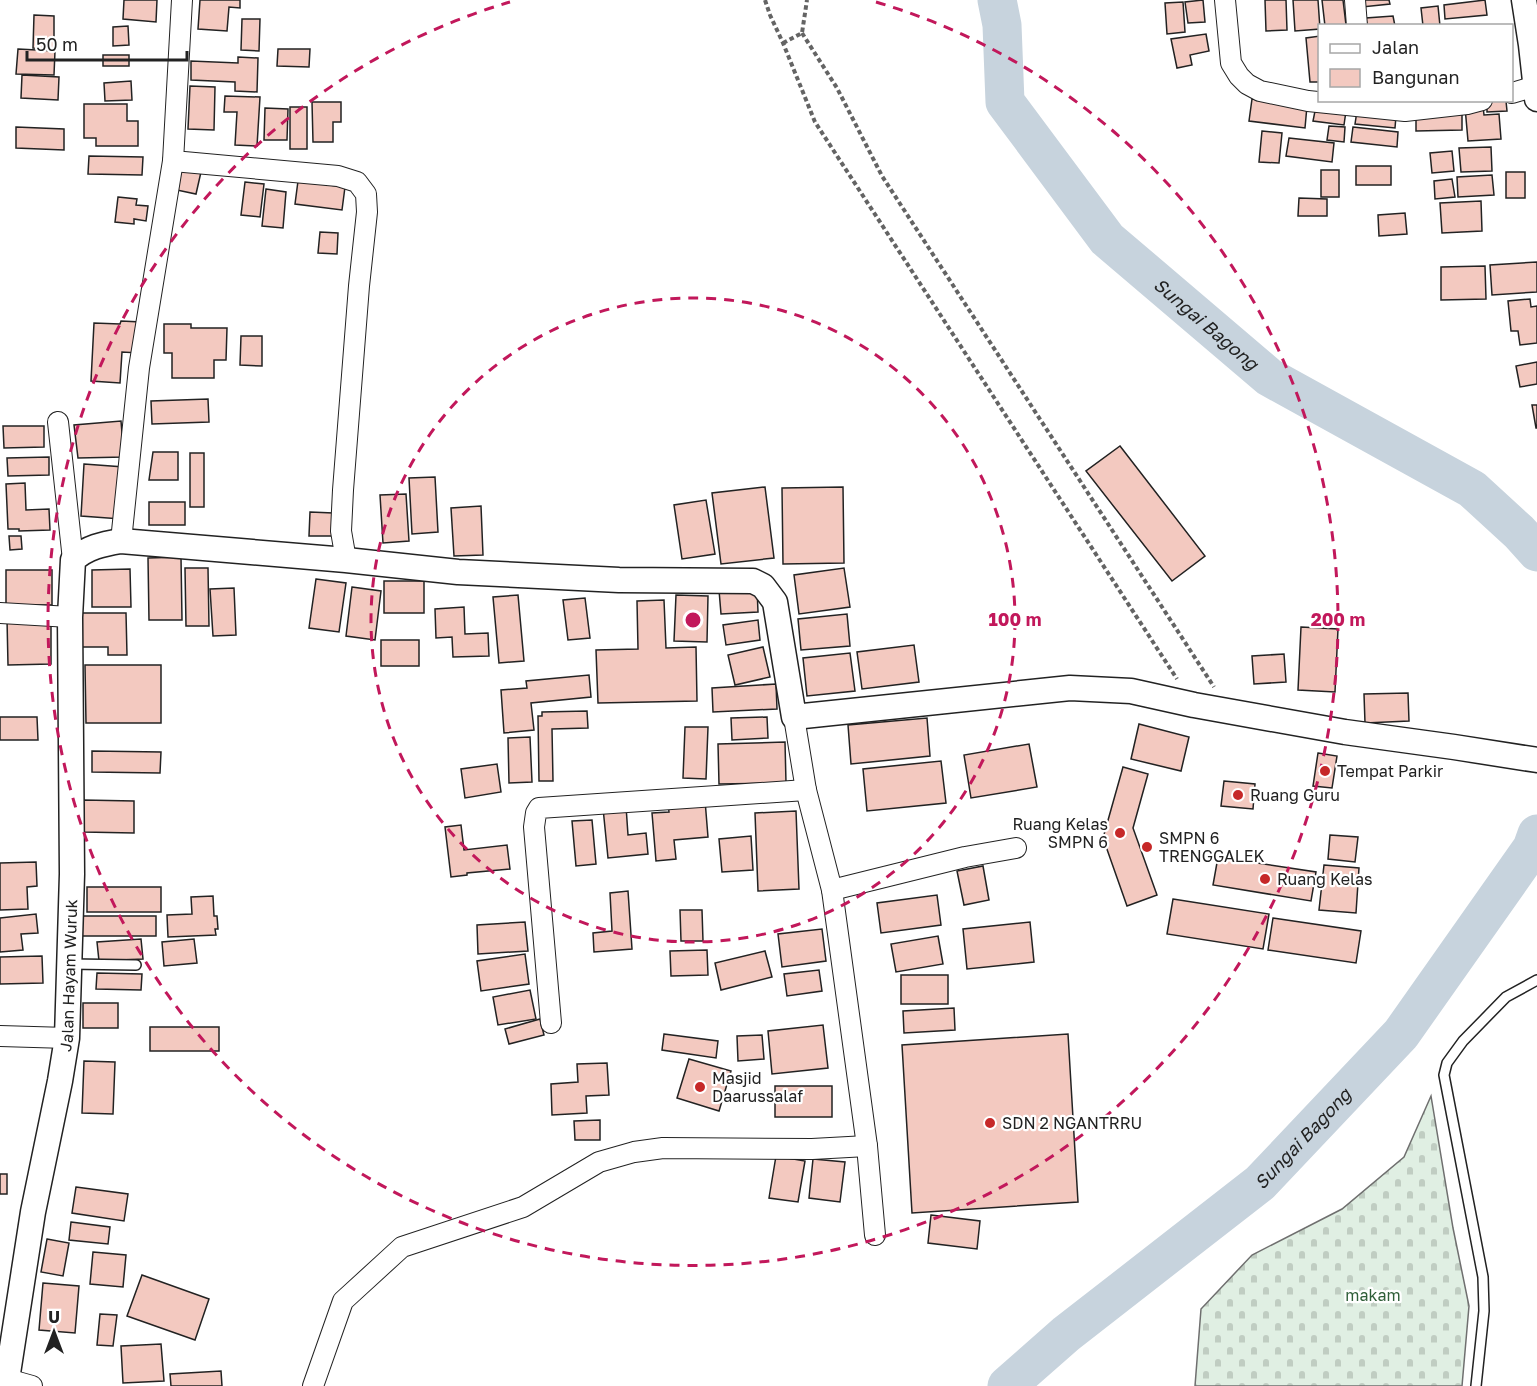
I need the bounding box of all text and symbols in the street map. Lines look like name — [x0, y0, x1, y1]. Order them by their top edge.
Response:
scale bar — [27, 24, 188, 62]
legend — [1318, 24, 1513, 102]
text: 50 m — [36, 33, 78, 55]
text: Jalan — [1372, 36, 1419, 58]
text: Bangunan — [1372, 66, 1460, 88]
water label: Sungai Bagong — [1150, 273, 1265, 376]
text: 100 m — [989, 608, 1041, 630]
text: 200 m — [1311, 608, 1365, 630]
centre of rings — [683, 610, 703, 630]
place label: Tempat Parkir — [1337, 761, 1443, 781]
marker: Tempat Parkir — [1318, 764, 1332, 778]
place label: Ruang Guru — [1250, 785, 1340, 805]
marker: Ruang Guru — [1231, 788, 1245, 802]
place label: Ruang Kelas SMPN 6 — [1012, 814, 1108, 852]
marker: Ruang Kelas SMPN 6 — [1113, 826, 1127, 840]
place label: SMPN 6 TRENGGALEK — [1159, 828, 1265, 866]
marker: SMPN 6 TRENGGALEK — [1140, 840, 1154, 854]
place label: Ruang Kelas — [1277, 869, 1373, 889]
marker: Ruang Kelas — [1258, 872, 1272, 886]
street label: Jalan Hayam Wuruk — [55, 899, 81, 1053]
place label: Masjid Daarussalaf — [712, 1068, 803, 1106]
marker: Masjid Daarussalaf — [693, 1080, 707, 1094]
water label: Sungai Bagong — [1249, 1082, 1356, 1193]
place label: SDN 2 NGANTRRU — [1002, 1113, 1142, 1133]
marker: SDN 2 NGANTRRU — [983, 1116, 997, 1130]
park label: makam — [1345, 1285, 1401, 1305]
north arrow — [24, 1302, 84, 1362]
text: U — [48, 1307, 60, 1327]

